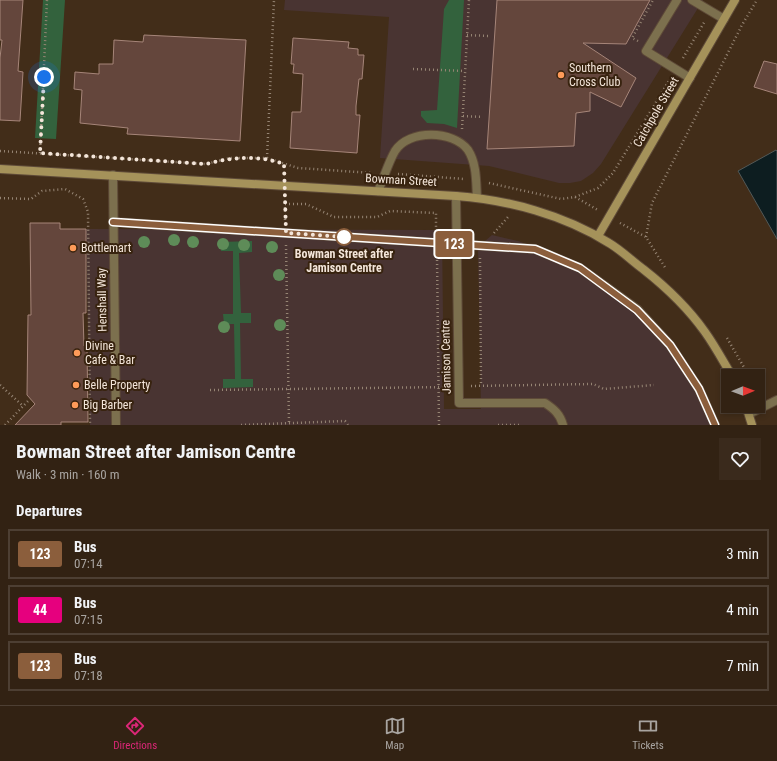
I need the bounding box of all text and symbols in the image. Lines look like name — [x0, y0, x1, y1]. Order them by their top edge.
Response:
place label: Southern Cross Club — [569, 61, 620, 89]
your location — [34, 67, 54, 87]
marker: Southern Cross Club — [556, 70, 566, 80]
street label: Catchpole Street — [630, 74, 682, 150]
street label: Bowman Street — [365, 171, 438, 189]
marker: Bowman Street after Jamison Centre — [335, 228, 353, 246]
line badge: 123 — [431, 231, 477, 257]
text: 123 — [443, 236, 465, 252]
place label: Bottlemart — [81, 241, 132, 255]
marker: Bottlemart — [68, 243, 78, 253]
place label: Bowman Street after Jamison Centre — [295, 247, 393, 275]
street label: Henshall Way — [94, 268, 110, 332]
street label: Jamison Centre — [438, 319, 454, 394]
place label: Divine Cafe & Bar — [85, 339, 135, 367]
marker: Divine Cafe & Bar — [72, 348, 82, 358]
north arrow — [721, 369, 765, 413]
map controls — [721, 369, 765, 413]
place label: Belle Property — [84, 378, 150, 392]
marker: Belle Property — [71, 380, 81, 390]
place label: Big Barber — [83, 398, 132, 412]
marker: Big Barber — [70, 400, 80, 410]
button: heart — [719, 438, 761, 480]
text: Bowman Street after Jamison Centre — [16, 440, 296, 463]
text: Walk · 3 min · 160 m — [16, 467, 120, 482]
text: Departures — [16, 502, 82, 520]
text: Bus — [74, 538, 97, 556]
text: 3 min — [726, 545, 759, 563]
text: 123 — [29, 546, 51, 562]
text: 07:14 — [74, 556, 103, 571]
text: Bus — [74, 594, 97, 612]
text: 4 min — [726, 601, 759, 619]
text: 44 — [33, 602, 47, 618]
text: 07:15 — [74, 612, 103, 627]
text: Bus — [74, 650, 97, 668]
text: 7 min — [726, 657, 759, 675]
text: 123 — [29, 658, 51, 674]
text: 07:18 — [74, 668, 103, 683]
tab: Directions — [113, 715, 157, 752]
tab: Map — [384, 715, 406, 752]
tab: Tickets — [632, 715, 664, 752]

